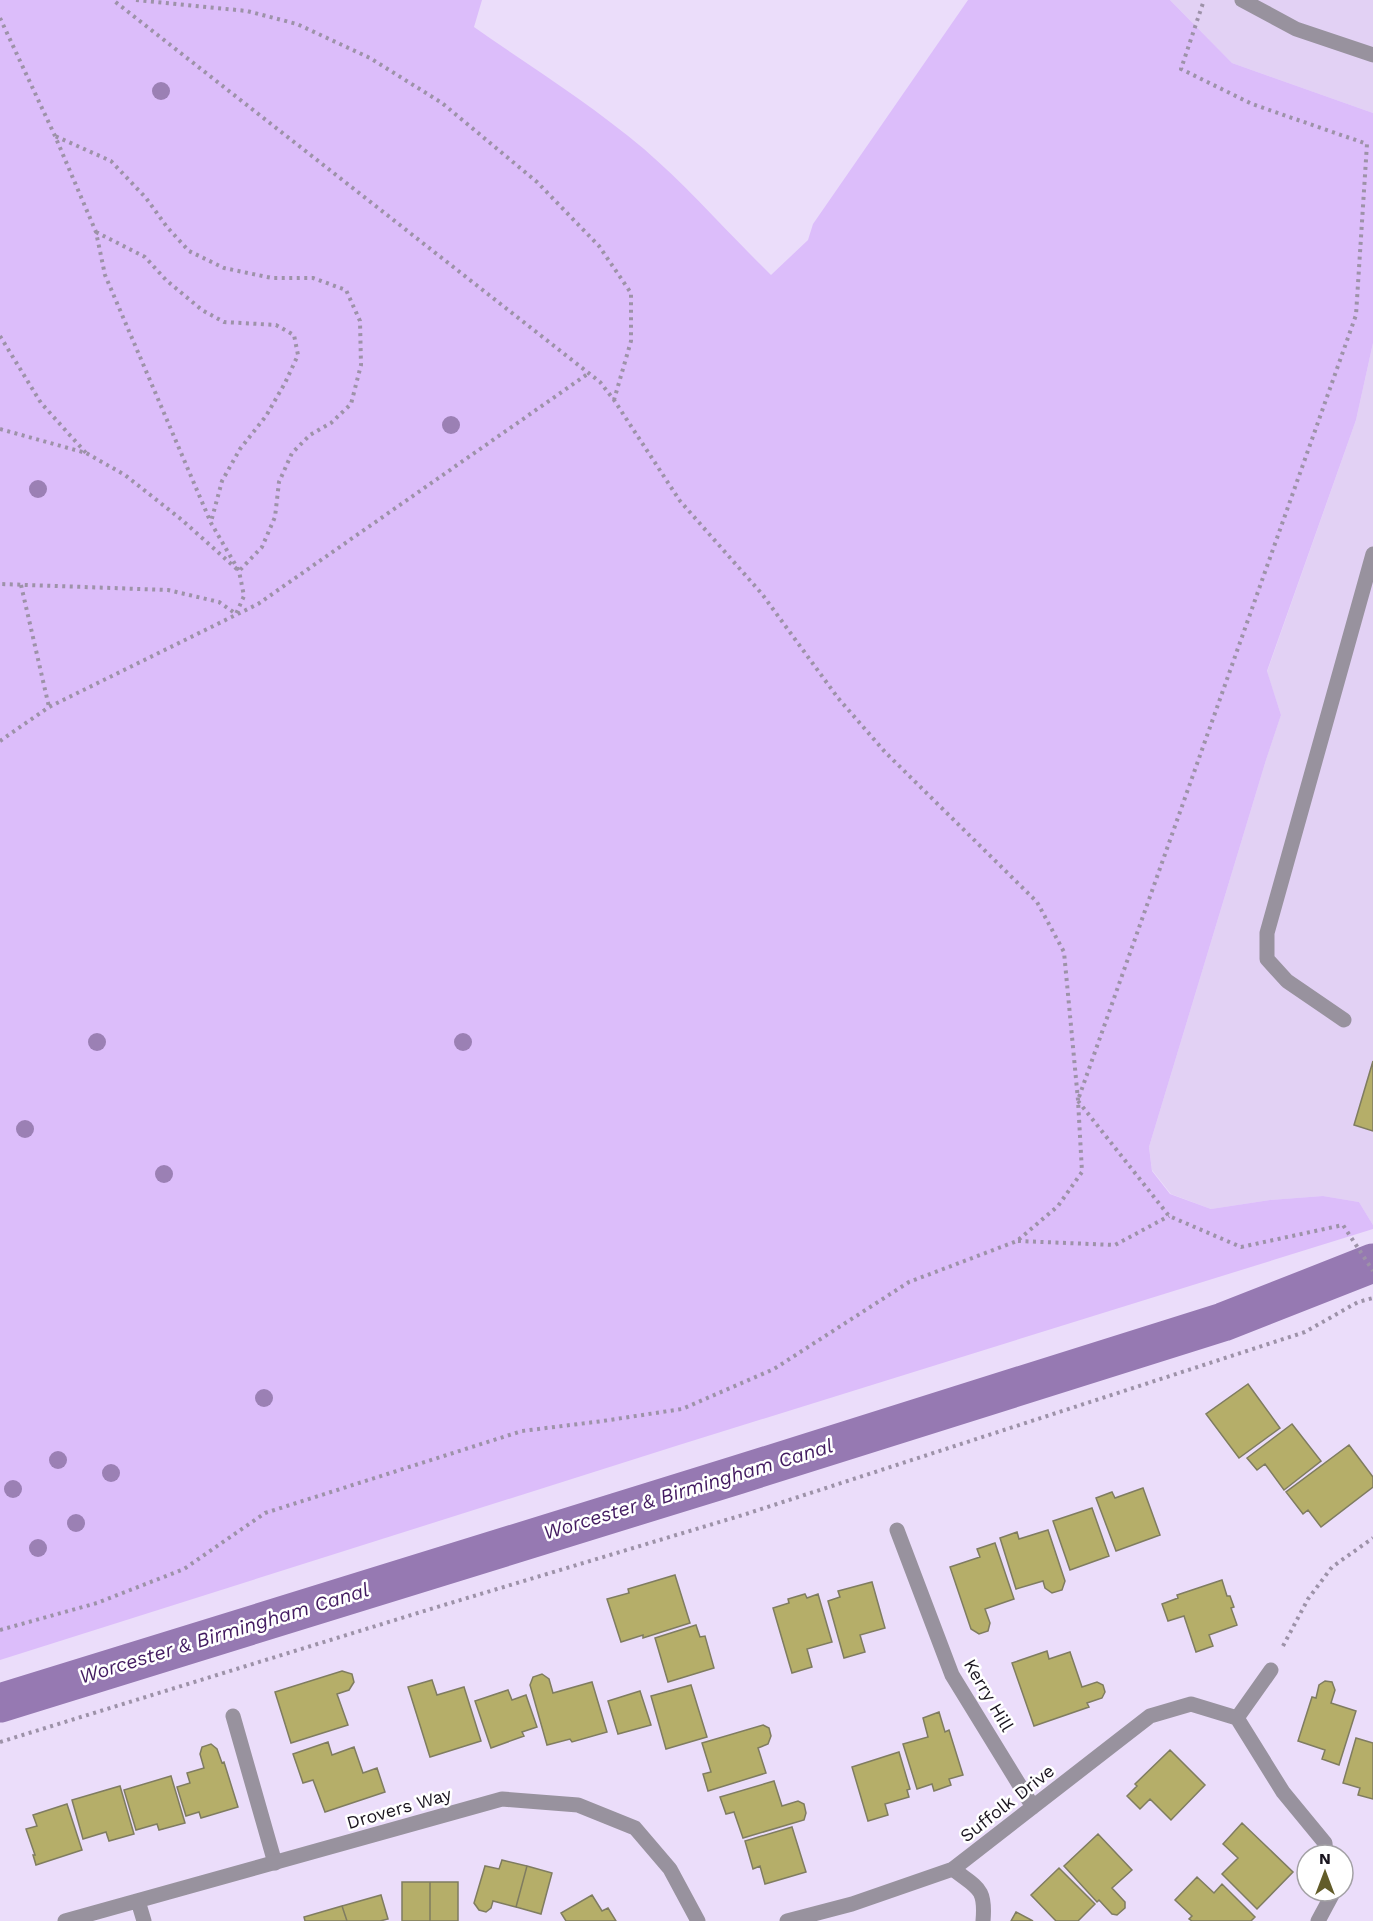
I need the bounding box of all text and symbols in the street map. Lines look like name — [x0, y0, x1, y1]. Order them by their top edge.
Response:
water label: Worcester & Birmingham Canal — [540, 1433, 836, 1545]
water label: Worcester & Birmingham Canal — [76, 1577, 372, 1689]
street label: Kerry Hill — [960, 1655, 1018, 1735]
street label: Suffolk Drive — [956, 1760, 1058, 1846]
street label: Drovers Way — [344, 1783, 455, 1833]
north arrow — [1295, 1843, 1355, 1903]
text: N — [1319, 1849, 1331, 1868]

